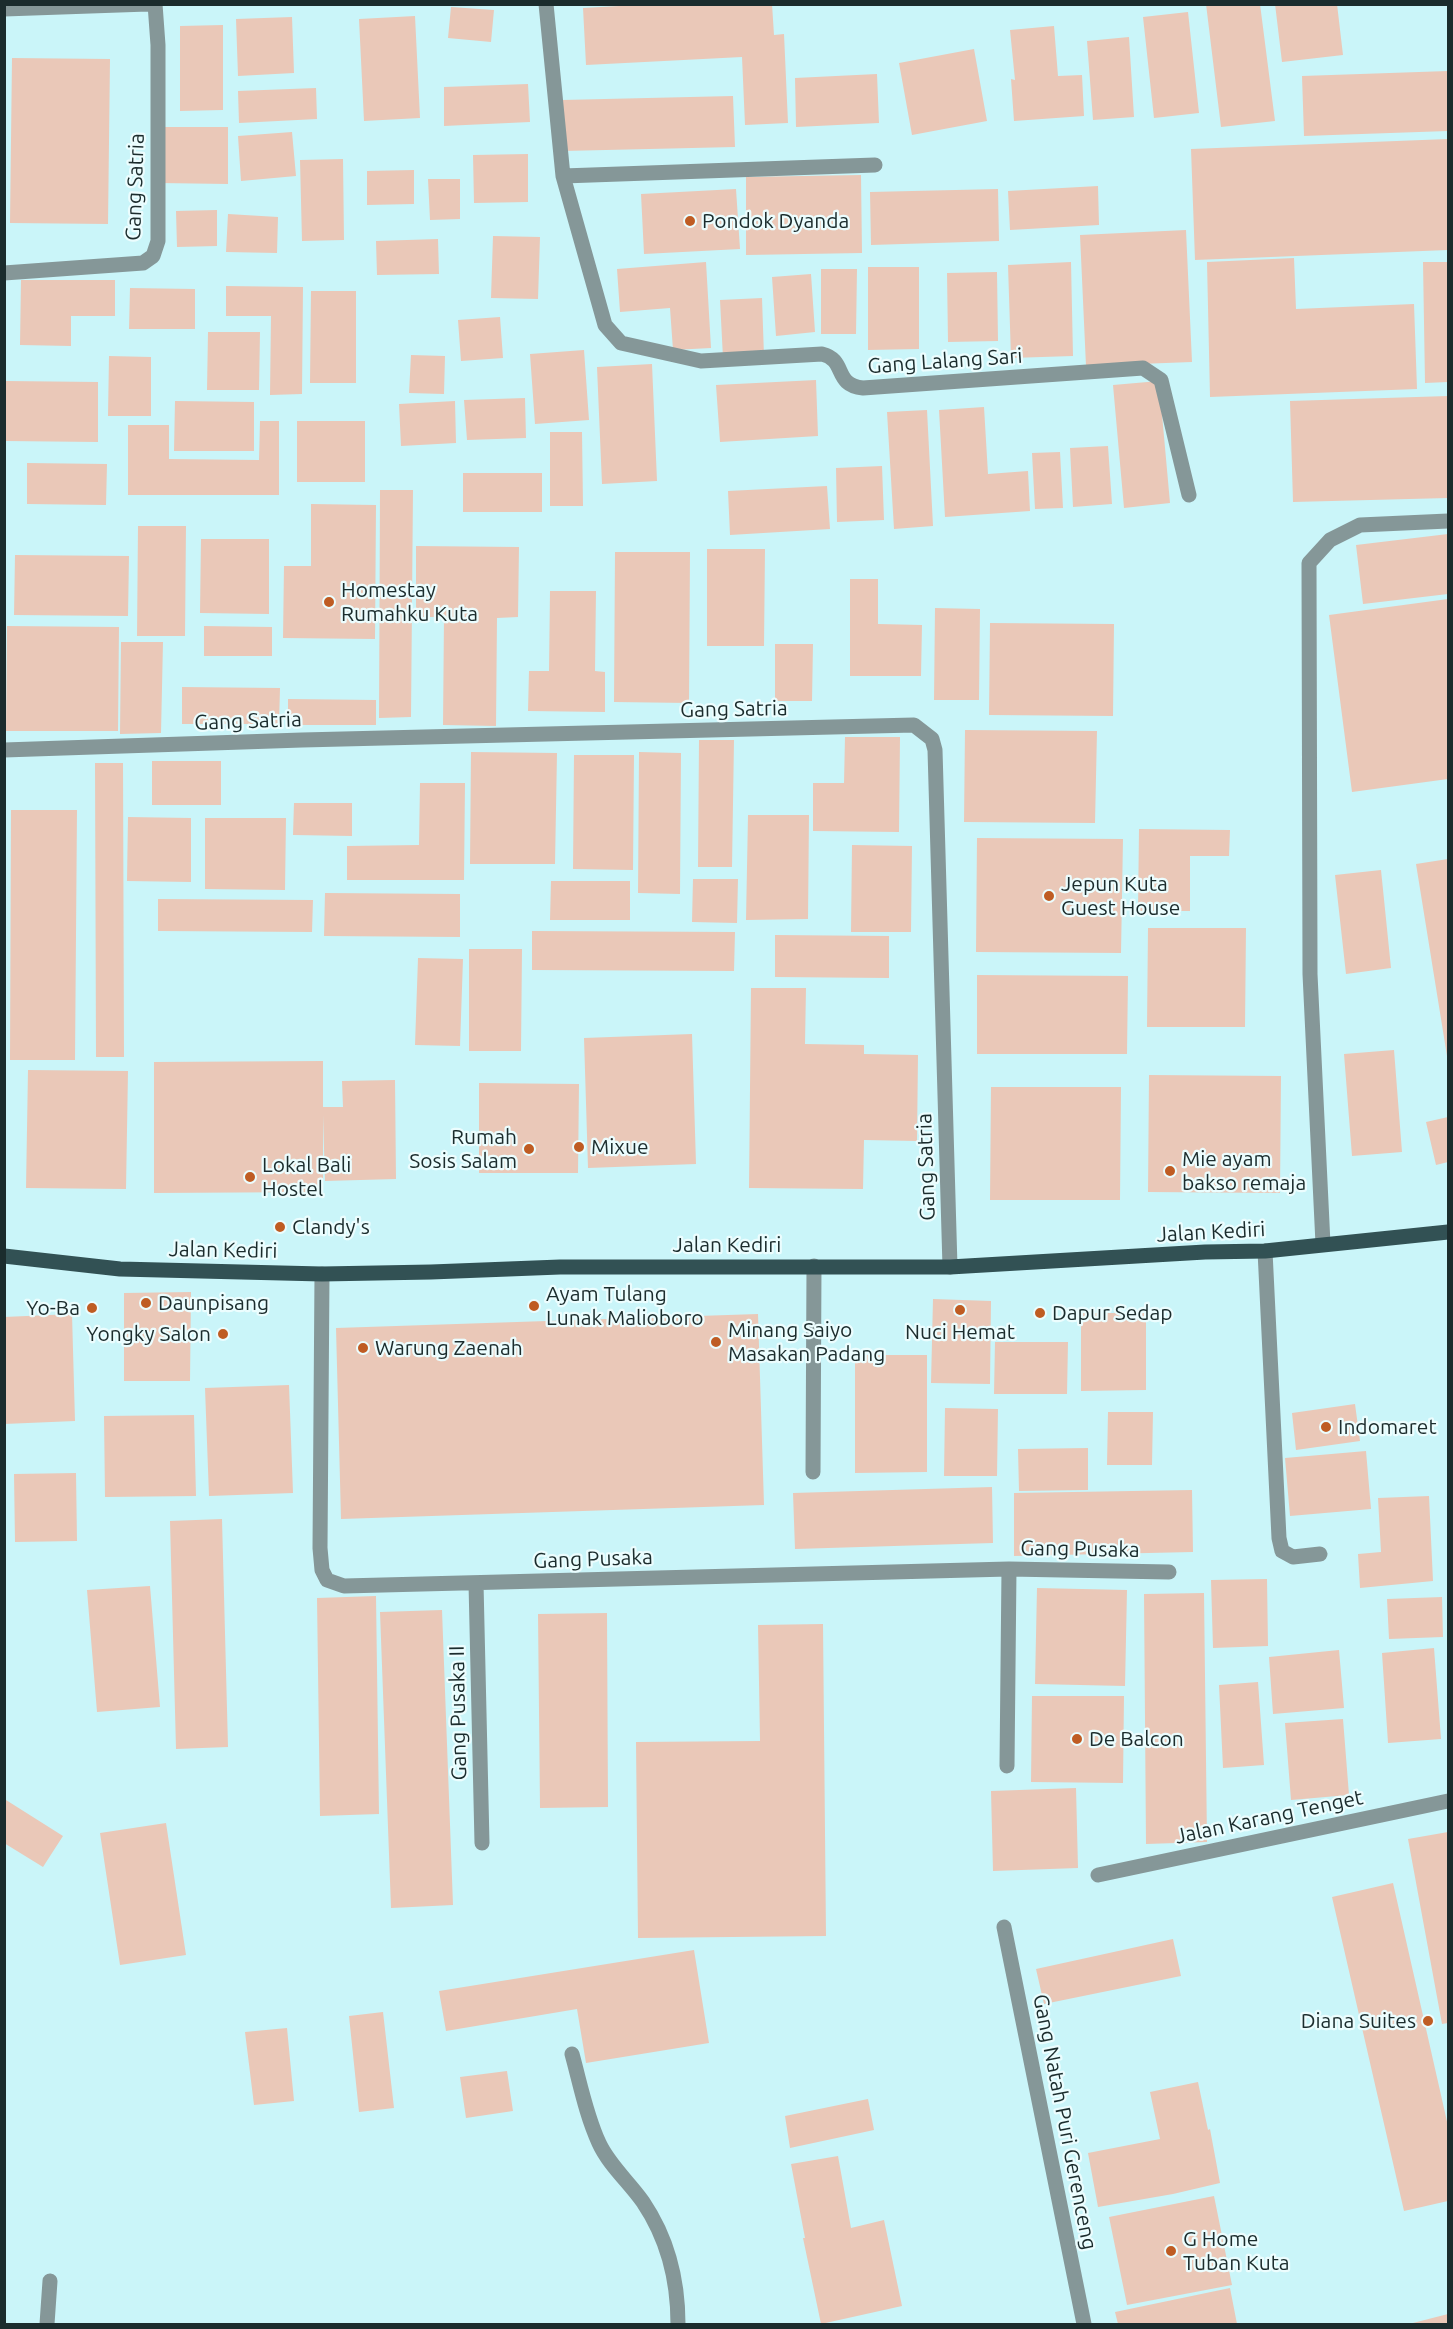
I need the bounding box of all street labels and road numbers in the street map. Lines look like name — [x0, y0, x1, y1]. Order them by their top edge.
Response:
street label: Gang Satria — [121, 133, 149, 241]
street label: Gang Lalang Sari — [867, 343, 1023, 379]
street label: Gang Satria — [680, 695, 788, 723]
street label: Gang Satria — [194, 707, 302, 735]
street label: Gang Satria — [912, 1113, 940, 1221]
street label: Jalan Kediri — [1156, 1217, 1266, 1247]
street label: Jalan Kediri — [673, 1232, 781, 1258]
street label: Jalan Kediri — [168, 1236, 278, 1264]
street label: Gang Pusaka — [1020, 1535, 1140, 1563]
street label: Gang Pusaka — [533, 1544, 653, 1574]
street label: Gang Pusaka II — [444, 1645, 472, 1781]
street label: Jalan Karang Tenget — [1173, 1785, 1365, 1849]
street label: Gang Natah Puri Gerenceng — [1028, 1992, 1102, 2252]

